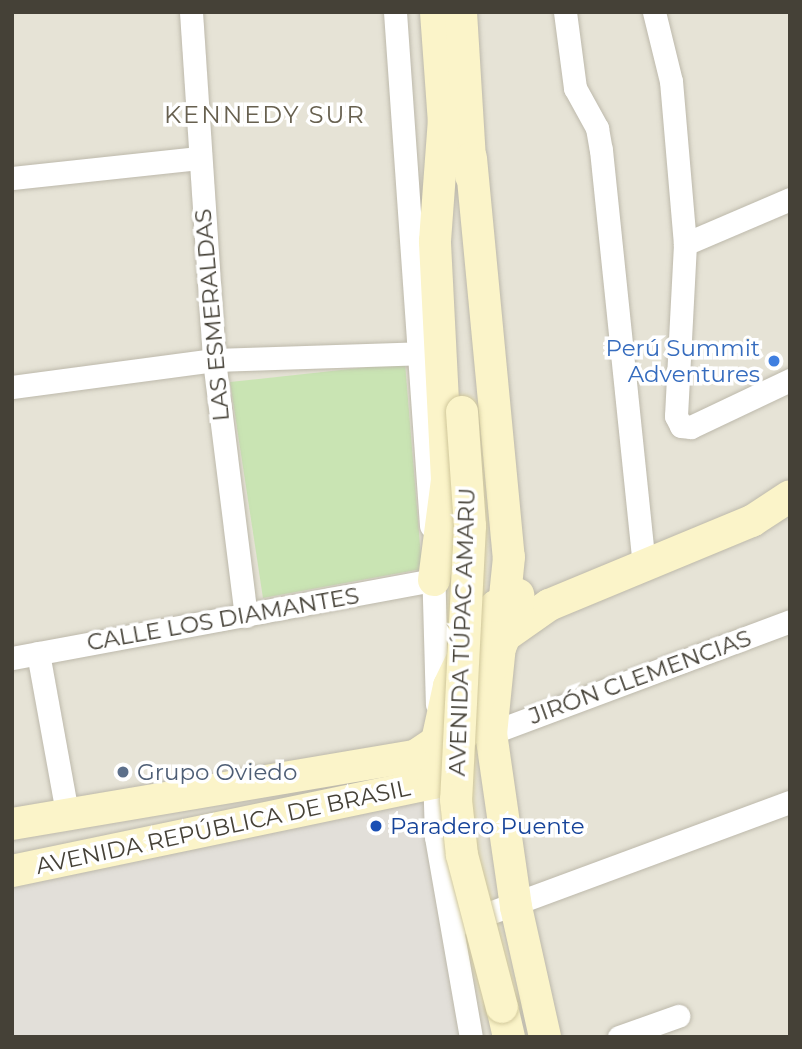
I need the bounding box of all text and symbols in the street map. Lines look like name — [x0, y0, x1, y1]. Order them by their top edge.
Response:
district label: KENNEDY SUR — [165, 101, 365, 129]
street label: LAS ESMERALDAS — [189, 208, 235, 422]
place label: Perú Summit Adventures — [605, 334, 760, 388]
marker: Perú Summit Adventures — [766, 353, 782, 369]
street label: AVENIDA TÚPAC AMARU — [443, 487, 481, 777]
street label: CALLE LOS DIAMANTES — [85, 581, 361, 657]
street label: JIRÓN CLEMENCIAS — [525, 624, 755, 730]
place label: Grupo Oviedo — [137, 758, 297, 786]
marker: Grupo Oviedo — [115, 764, 131, 780]
street label: AVENIDA REPÚBLICA DE BRASIL — [33, 774, 413, 880]
place label: Paradero Puente — [390, 812, 585, 840]
marker: Paradero Puente — [368, 818, 384, 834]

